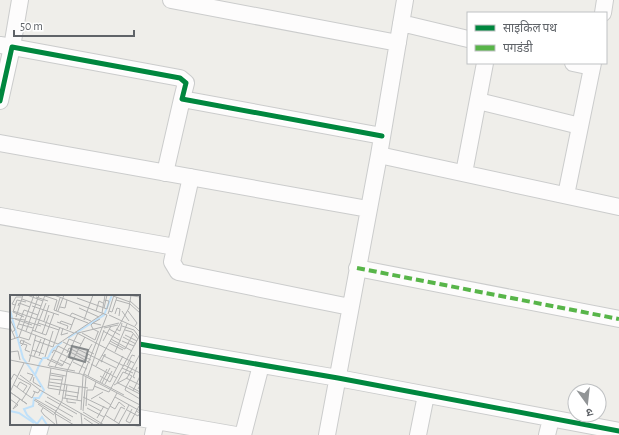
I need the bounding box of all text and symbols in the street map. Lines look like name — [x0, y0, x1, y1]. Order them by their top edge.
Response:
scale bar — [14, 12, 134, 38]
legend — [467, 12, 607, 64]
text: 50 m — [20, 20, 43, 32]
text: साइकिल पथ — [503, 20, 557, 35]
text: पगडंडी — [503, 40, 533, 54]
inset map — [10, 295, 140, 425]
north arrow — [567, 383, 607, 423]
text: उ — [584, 406, 594, 418]

